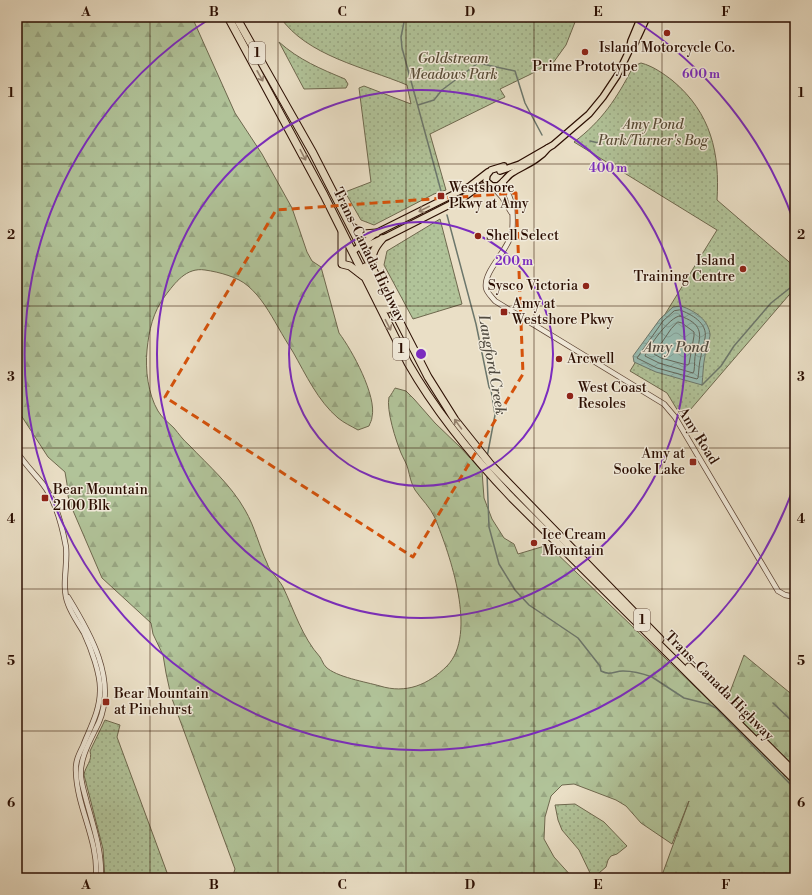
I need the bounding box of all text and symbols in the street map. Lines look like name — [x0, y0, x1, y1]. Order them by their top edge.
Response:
text: A — [80, 4, 91, 20]
text: B — [209, 4, 219, 20]
text: C — [337, 4, 347, 20]
text: D — [465, 4, 475, 20]
text: E — [593, 4, 603, 20]
text: F — [721, 4, 731, 20]
marker: Island Motorcycle Co. — [662, 28, 672, 38]
place label: Island Motorcycle Co. — [599, 39, 735, 57]
road number: 1 — [249, 42, 265, 64]
marker: Prime Prototype — [580, 47, 590, 57]
park label: Goldstream Meadows Park — [408, 50, 498, 84]
place label: Prime Prototype — [532, 58, 638, 76]
text: 600 m — [682, 67, 720, 82]
one-way arrow — [257, 70, 264, 82]
text: 1 — [8, 85, 15, 101]
text: 1 — [798, 85, 805, 101]
park label: Amy Pond Park/Turner's Bog — [597, 116, 709, 150]
one-way arrow — [300, 148, 307, 160]
text: 400 m — [589, 161, 627, 176]
place label: Westshore Pkwy at Amy — [448, 179, 529, 213]
street label: Trans-Canada Highway — [329, 185, 410, 325]
marker: Westshore Pkwy at Amy — [436, 191, 446, 201]
one-way arrow — [418, 206, 430, 213]
text: 2 — [7, 227, 15, 243]
place label: Shell Select — [486, 227, 559, 245]
text: 2 — [797, 227, 805, 243]
marker: Shell Select — [473, 231, 483, 241]
place label: Island Training Centre — [634, 252, 735, 286]
text: 200 m — [495, 254, 533, 269]
marker: Island Training Centre — [738, 264, 748, 274]
place label: Sysco Victoria — [488, 277, 579, 295]
marker: Sysco Victoria — [581, 281, 591, 291]
place label: Amy at Westshore Pkwy — [511, 295, 614, 329]
marker: Amy at Westshore Pkwy — [499, 307, 509, 317]
water label: Langford Creek — [474, 312, 510, 417]
one-way arrow — [385, 319, 392, 331]
road number: 1 — [393, 338, 409, 360]
water label: Amy Pond — [642, 338, 709, 357]
centre of rings — [414, 347, 428, 361]
place label: Arcwell — [566, 350, 614, 368]
marker: Arcwell — [554, 354, 564, 364]
text: 3 — [7, 369, 15, 385]
text: 3 — [797, 369, 805, 385]
place label: West Coast Resoles — [577, 379, 647, 413]
marker: West Coast Resoles — [565, 391, 575, 401]
street label: Amy Road — [673, 403, 723, 468]
one-way arrow — [454, 418, 462, 429]
place label: Amy at Sooke Lake — [613, 445, 685, 479]
marker: Amy at Sooke Lake — [688, 457, 698, 467]
place label: Bear Mountain 2100 Blk — [52, 481, 148, 515]
marker: Bear Mountain 2100 Blk — [40, 493, 50, 503]
text: 4 — [7, 511, 16, 527]
text: 4 — [797, 511, 806, 527]
place label: Ice Cream Mountain — [542, 526, 606, 560]
marker: Ice Cream Mountain — [529, 538, 539, 548]
road number: 1 — [634, 609, 650, 631]
street label: Trans-Canada Highway — [660, 627, 778, 745]
text: 5 — [7, 653, 15, 669]
text: 5 — [797, 653, 805, 669]
place label: Bear Mountain at Pinehurst — [113, 685, 209, 719]
marker: Bear Mountain at Pinehurst — [101, 697, 111, 707]
text: 6 — [7, 795, 15, 811]
text: 6 — [797, 795, 805, 811]
text: A — [80, 877, 91, 893]
text: B — [209, 877, 219, 893]
text: C — [337, 877, 347, 893]
text: D — [465, 877, 475, 893]
text: E — [593, 877, 603, 893]
text: F — [721, 877, 731, 893]

